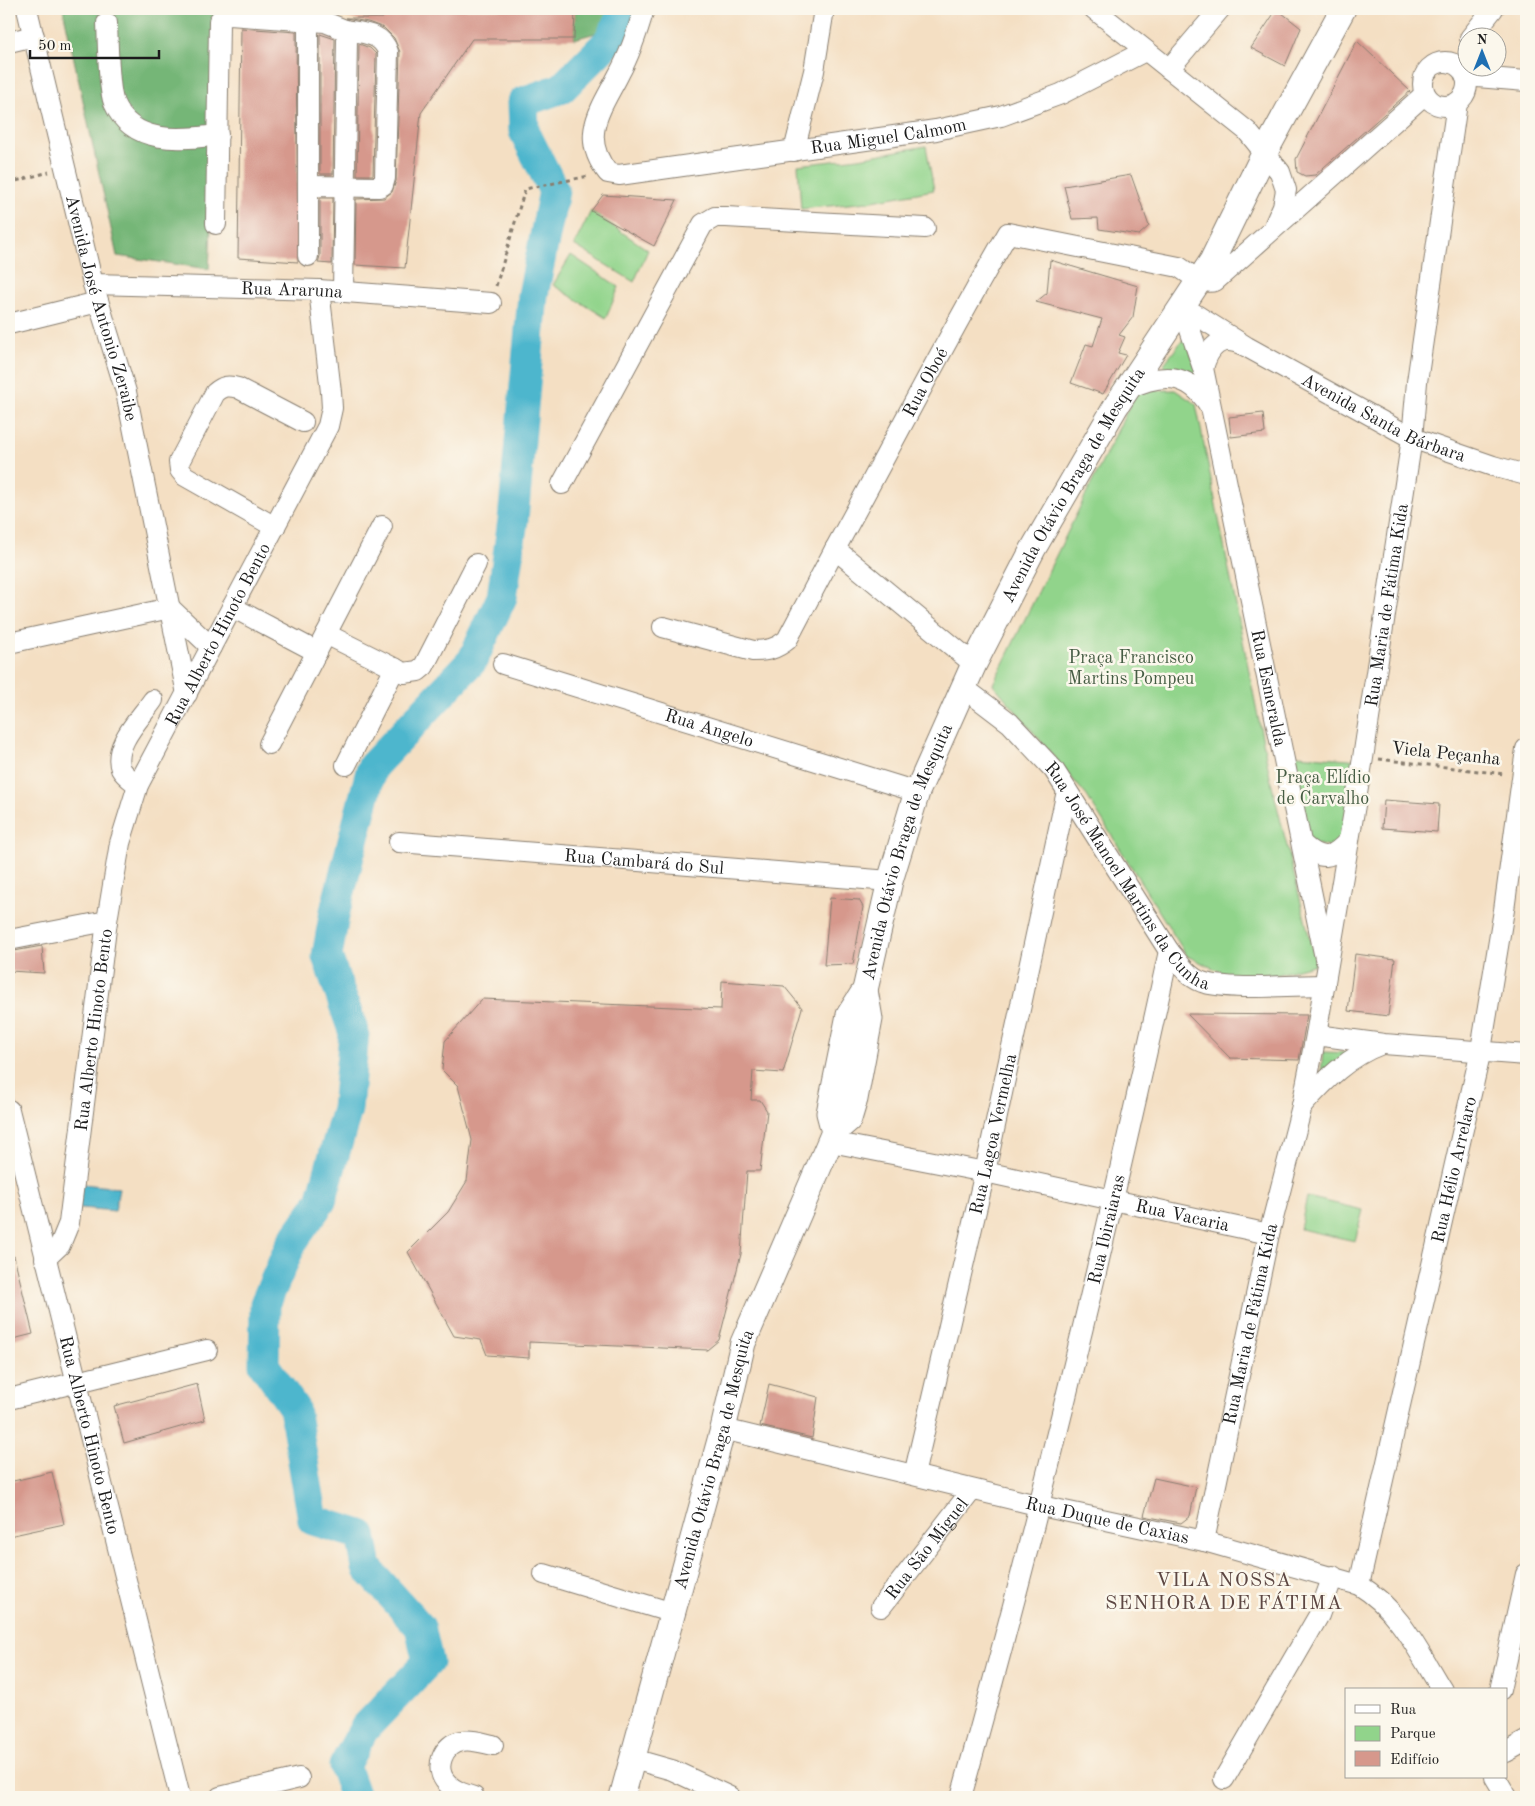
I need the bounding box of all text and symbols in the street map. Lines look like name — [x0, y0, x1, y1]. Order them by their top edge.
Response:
scale bar — [30, 28, 159, 60]
north arrow — [1458, 28, 1508, 78]
text: N — [1477, 33, 1488, 47]
text: 50 m — [38, 39, 72, 54]
street label: Rua Miguel Calmom — [809, 116, 968, 158]
street label: Avenida José Antonio Zeraibe — [62, 193, 140, 422]
street label: Rua Araruna — [241, 280, 344, 302]
street label: Rua Oboé — [900, 345, 952, 420]
street label: Avenida Otávio Braga de Mesquita — [999, 365, 1149, 606]
street label: Avenida Santa Bárbara — [1298, 371, 1468, 466]
street label: Rua Maria de Fátima Kida — [1363, 502, 1412, 708]
street label: Rua Alberto Hinoto Bento — [163, 540, 274, 729]
street label: Rua Esmeralda — [1247, 628, 1289, 748]
park label: Praça Francisco Martins Pompeu — [1068, 649, 1195, 688]
street label: Rua Angelo — [663, 707, 756, 751]
street label: Avenida Otávio Braga de Mesquita — [860, 721, 956, 982]
street label: Viela Peçanha — [1390, 739, 1502, 769]
street label: Rua José Manoel Martins da Cunha — [1041, 759, 1211, 994]
park label: Praça Elídio de Carvalho — [1275, 769, 1371, 808]
street label: Rua Cambará do Sul — [564, 847, 725, 878]
street label: Rua Alberto Hinoto Bento — [73, 928, 116, 1132]
street label: Rua Lagoa Vermelha — [967, 1052, 1020, 1216]
street label: Rua Hélio Arrelaro — [1429, 1095, 1480, 1245]
street label: Rua Ibiraiaras — [1086, 1173, 1129, 1286]
street label: Rua Vacaria — [1134, 1197, 1231, 1235]
street label: Rua Maria de Fátima Kida — [1221, 1221, 1281, 1426]
street label: Avenida Otávio Braga de Mesquita — [671, 1327, 758, 1591]
street label: Rua Alberto Hinoto Bento — [56, 1334, 122, 1537]
street label: Rua São Miguel — [882, 1495, 972, 1603]
street label: Rua Duque de Caxias — [1023, 1495, 1191, 1548]
district label: VILA NOSSA SENHORA DE FÁTIMA — [1105, 1571, 1343, 1614]
legend — [1345, 1688, 1508, 1778]
text: Rua — [1390, 1703, 1417, 1718]
text: Parque — [1390, 1727, 1436, 1742]
text: Edifício — [1390, 1753, 1439, 1768]

